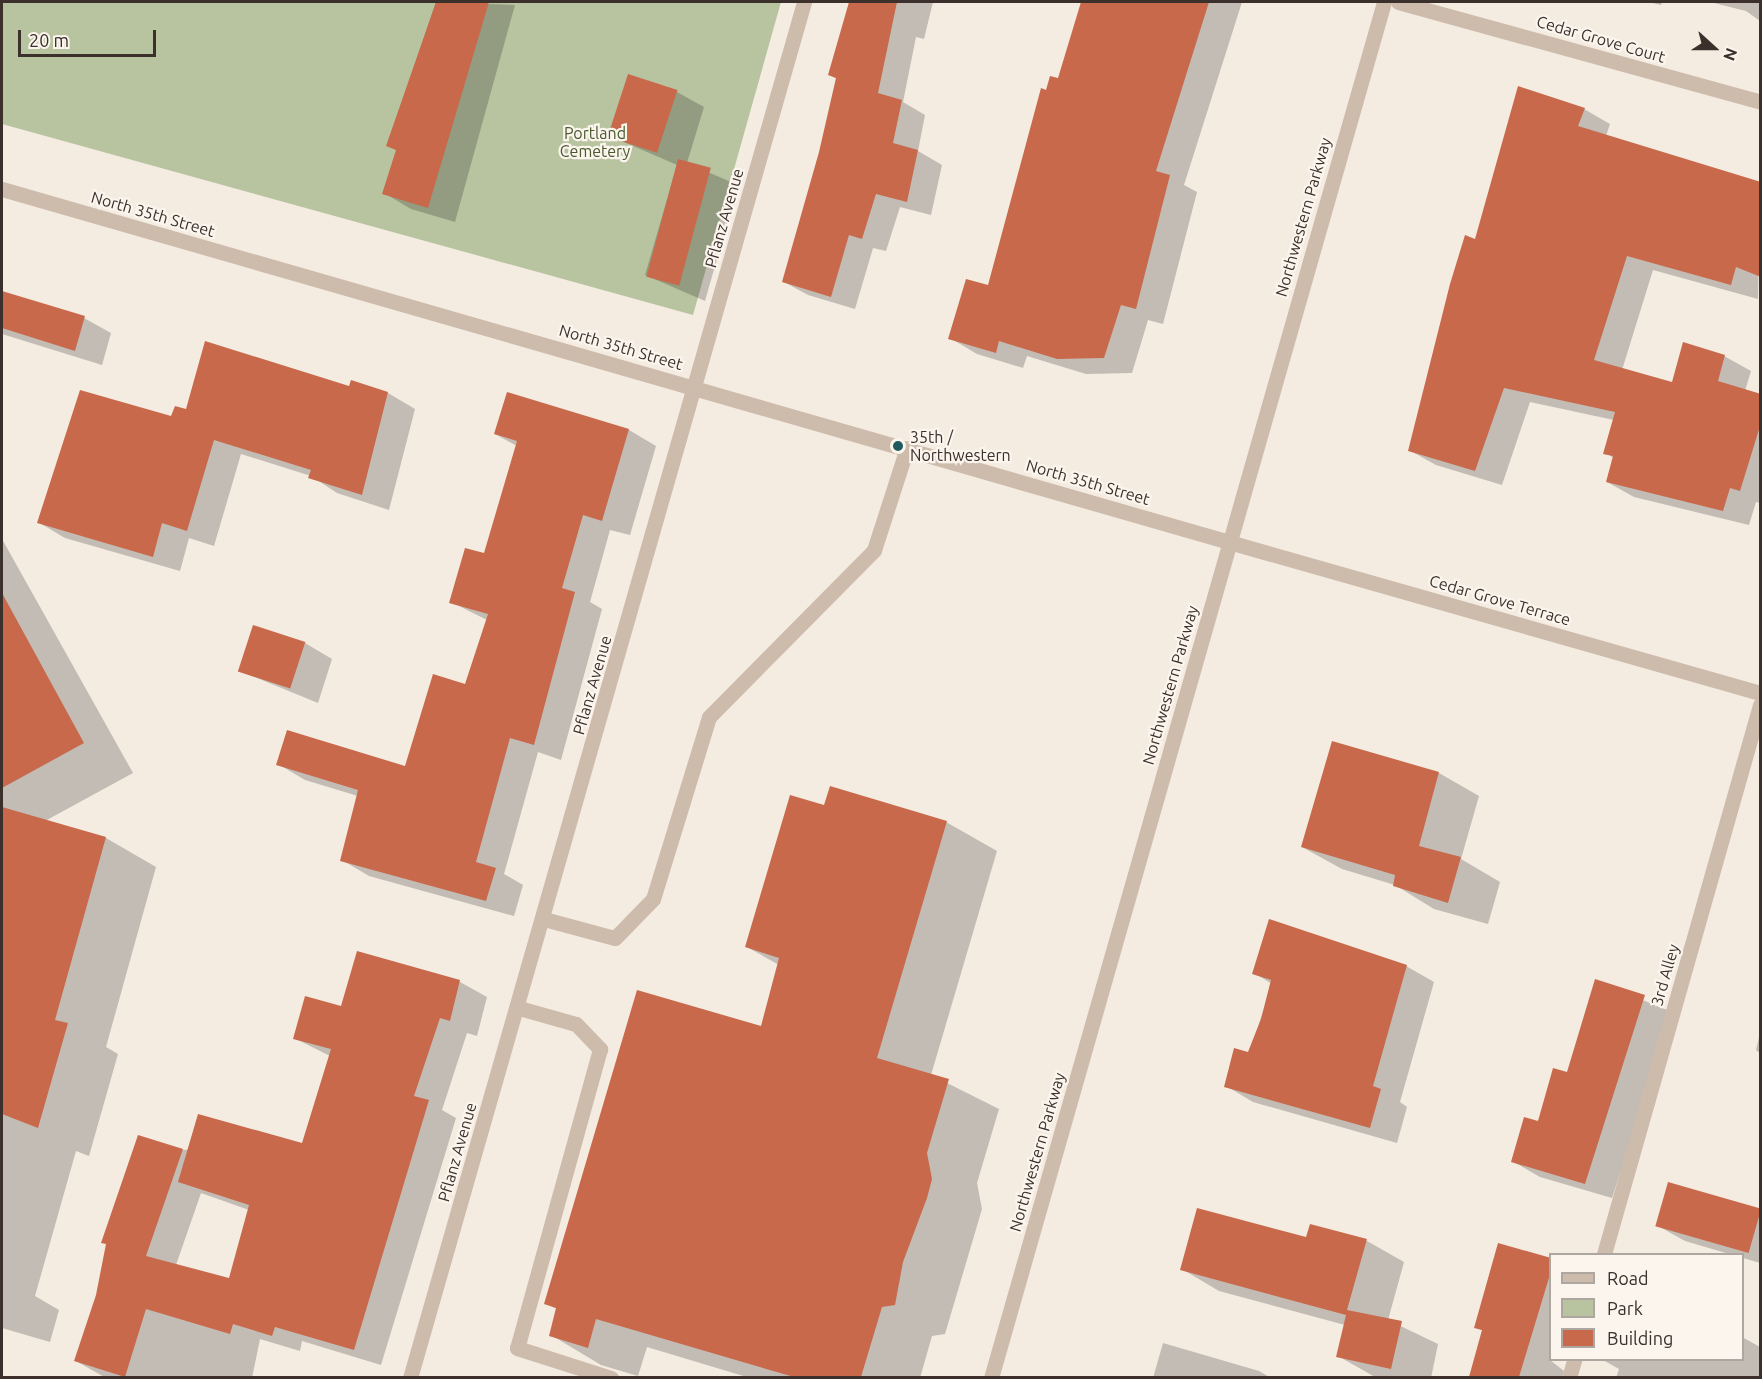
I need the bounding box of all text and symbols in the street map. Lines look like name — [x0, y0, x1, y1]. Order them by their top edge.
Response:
street label: Cedar Grove Court — [1535, 11, 1667, 67]
scale bar — [21, 18, 159, 56]
north arrow — [1684, 18, 1744, 78]
text: 20 m — [29, 30, 69, 50]
text: N — [1720, 46, 1741, 63]
park label: Portland Cemetery — [560, 123, 630, 161]
street label: Northwestern Parkway — [1271, 135, 1335, 299]
street label: Pflanz Avenue — [701, 166, 747, 270]
street label: North 35th Street — [89, 187, 217, 241]
street label: North 35th Street — [557, 320, 685, 374]
place label: 35th / Northwestern — [910, 427, 1011, 465]
marker: 35th / Northwestern — [891, 439, 905, 453]
street label: North 35th Street — [1024, 455, 1152, 509]
street label: Cedar Grove Terrace — [1427, 571, 1573, 629]
street label: Northwestern Parkway — [1138, 603, 1202, 767]
street label: Pflanz Avenue — [569, 633, 615, 737]
street label: 3rd Alley — [1647, 942, 1683, 1008]
street label: Northwestern Parkway — [1005, 1070, 1069, 1234]
street label: Pflanz Avenue — [434, 1100, 480, 1204]
legend — [1549, 1253, 1744, 1361]
text: Road — [1607, 1268, 1649, 1288]
text: Park — [1607, 1298, 1643, 1318]
text: Building — [1607, 1328, 1673, 1348]

